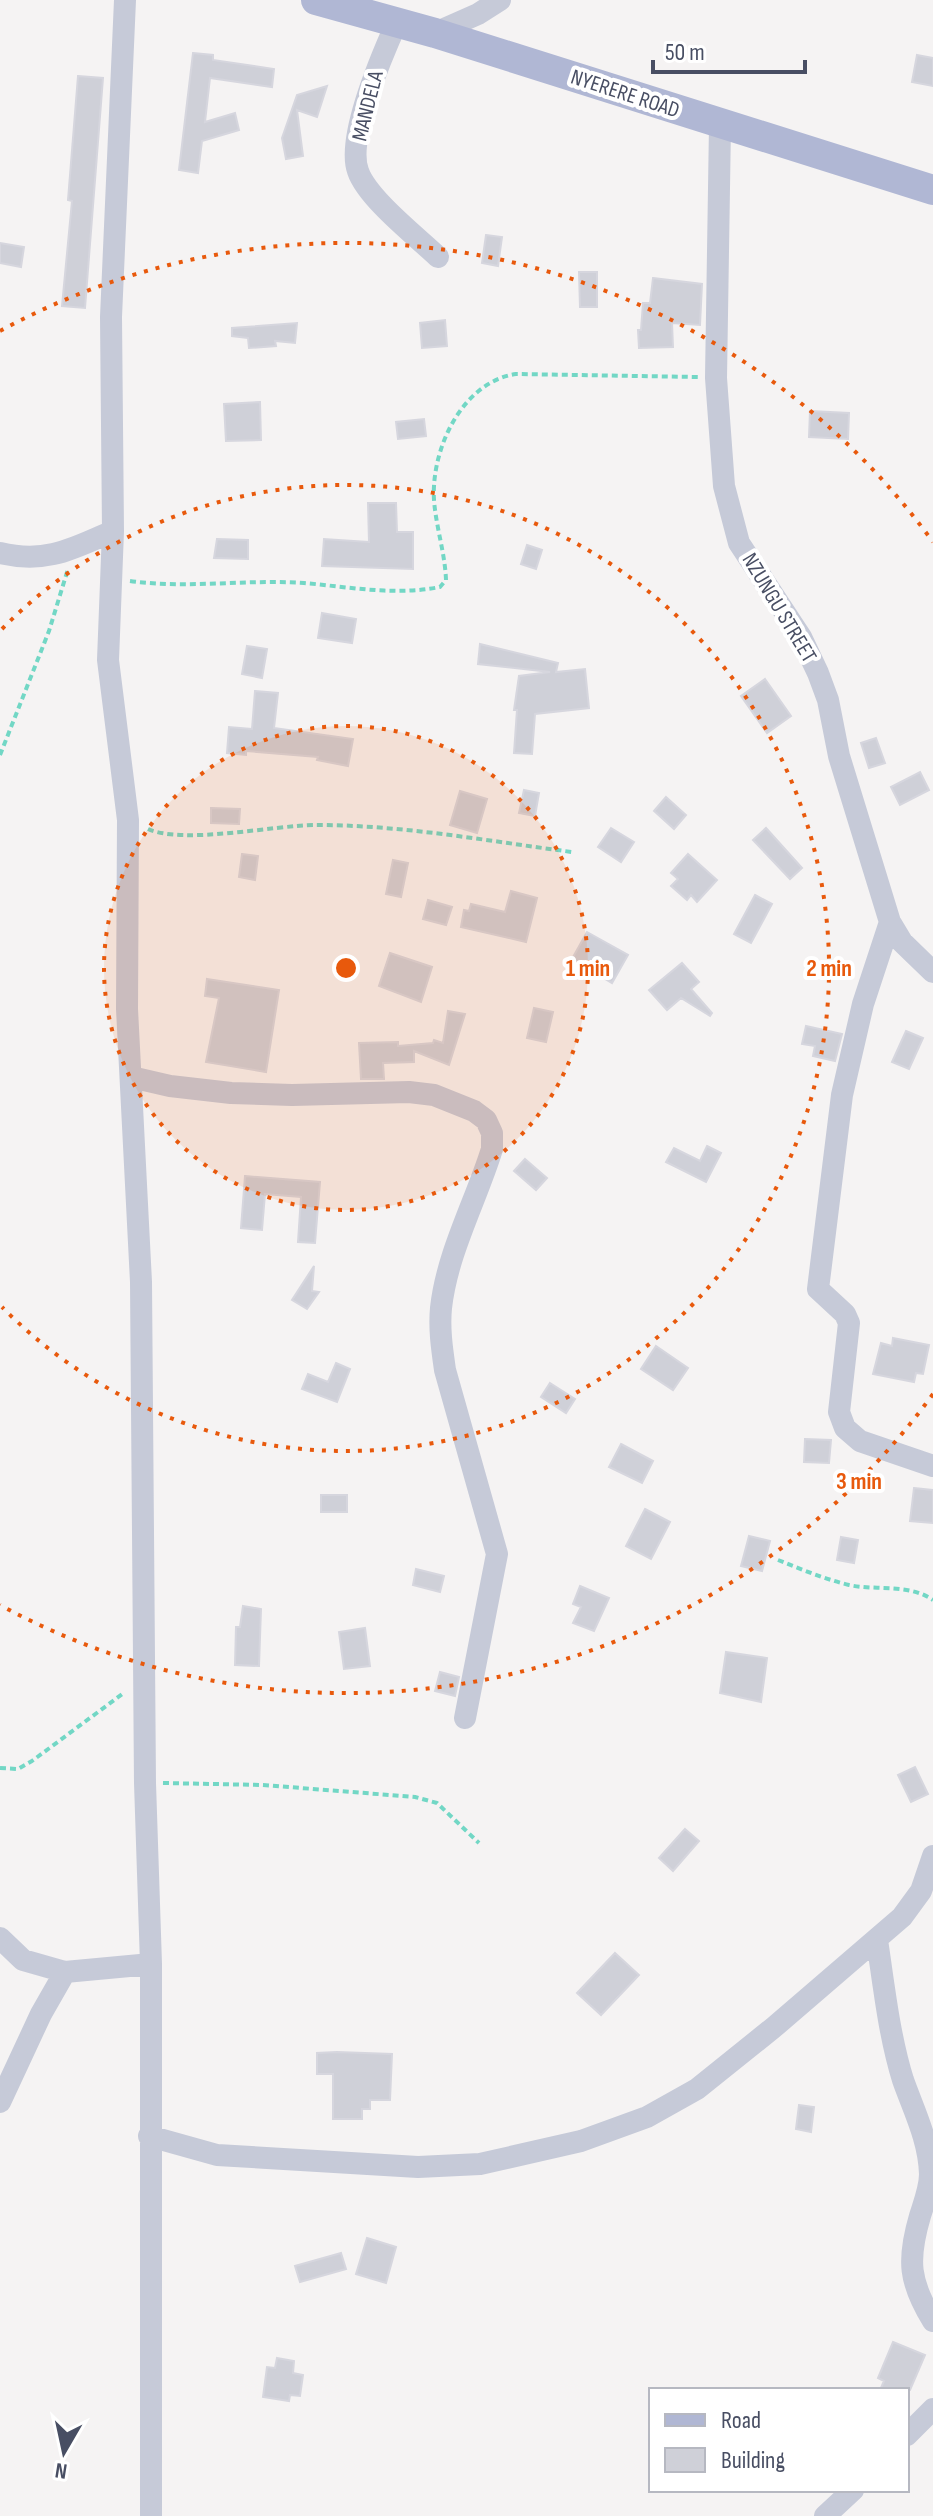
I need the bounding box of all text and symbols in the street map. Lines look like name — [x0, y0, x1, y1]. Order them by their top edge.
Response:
scale bar — [653, 24, 805, 74]
text: 50 m — [665, 38, 705, 67]
street label: NYERERE ROAD — [567, 64, 683, 124]
street label: MANDELA — [346, 68, 390, 144]
street label: NZUNGU STREET — [736, 548, 822, 668]
centre of rings — [332, 954, 360, 982]
text: 1 min — [566, 954, 610, 983]
text: 2 min — [806, 954, 852, 983]
text: 3 min — [836, 1467, 882, 1496]
legend — [649, 2388, 909, 2492]
text: Road — [721, 2406, 761, 2435]
north arrow — [24, 2412, 104, 2492]
text: Building — [721, 2446, 785, 2475]
text: N — [53, 2456, 69, 2485]

